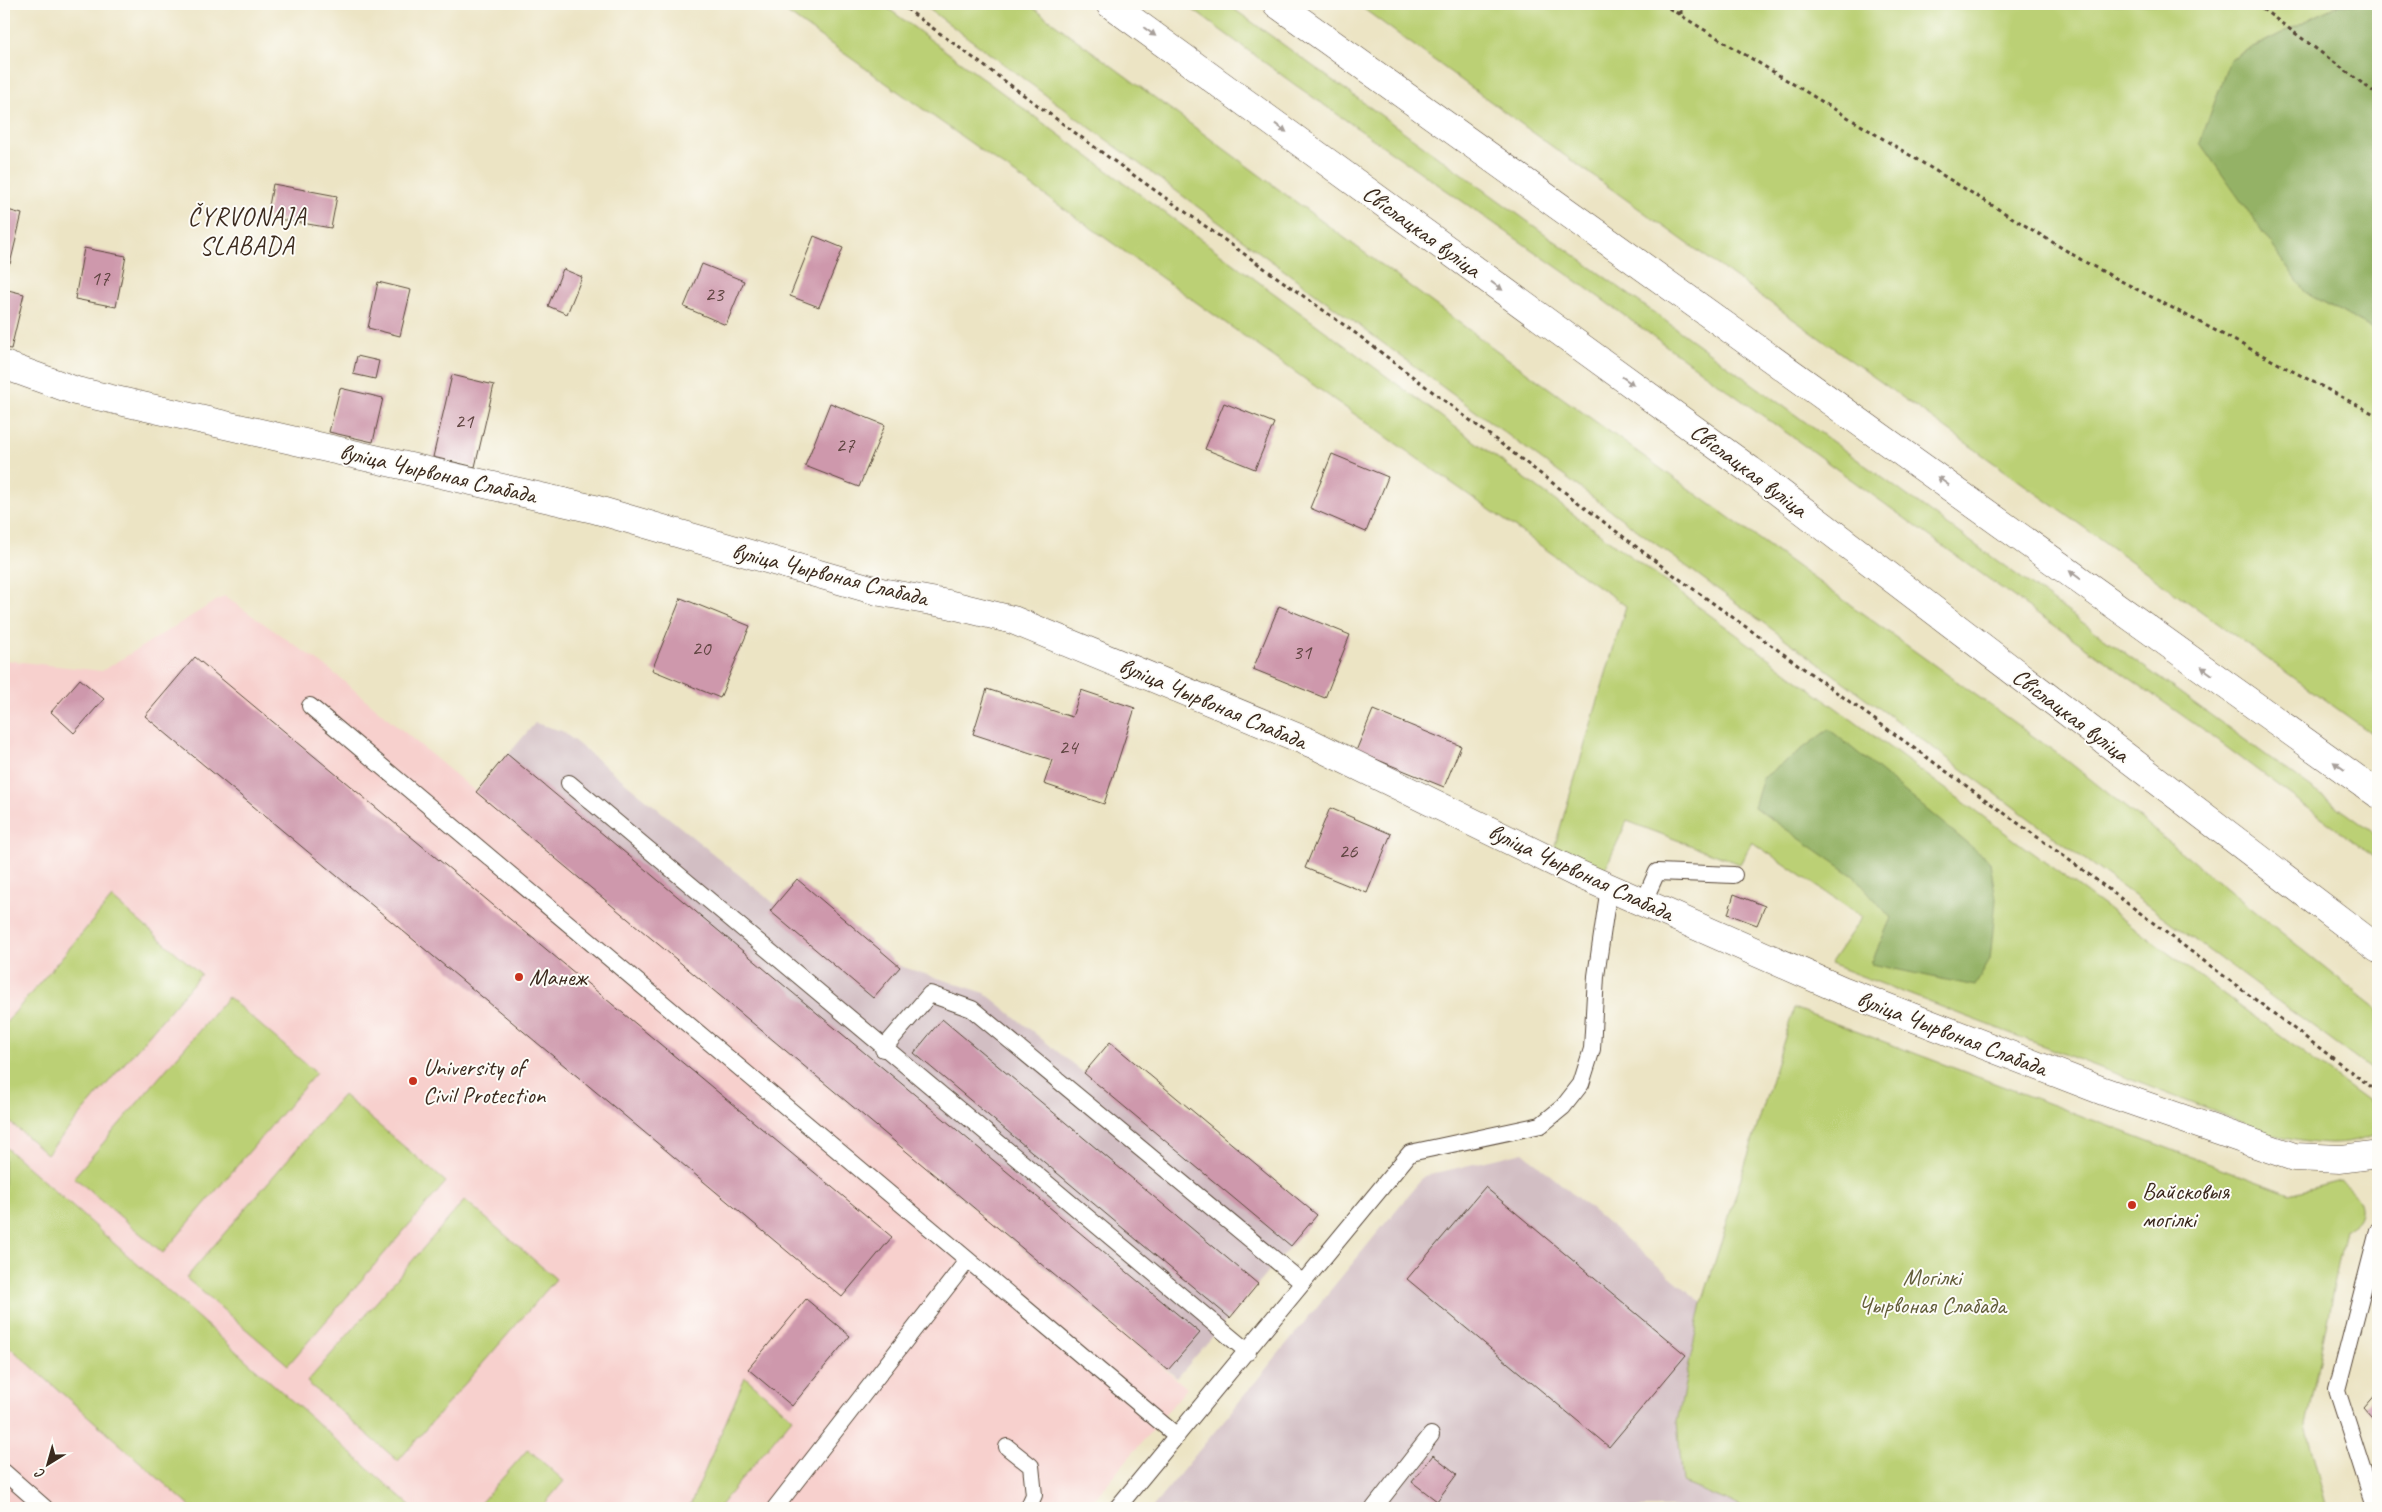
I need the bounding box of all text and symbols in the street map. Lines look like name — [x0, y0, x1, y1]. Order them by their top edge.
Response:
one-way arrow — [1143, 27, 1157, 37]
one-way arrow — [1274, 123, 1288, 133]
street label: Свіслацкая вуліца — [1357, 178, 1488, 285]
district label: ČYRVONAJA SLABADA — [188, 201, 307, 262]
house number: 17 — [91, 265, 111, 291]
one-way arrow — [1490, 280, 1503, 291]
house number: 23 — [705, 281, 725, 307]
one-way arrow — [1621, 376, 1635, 386]
house number: 21 — [455, 408, 475, 434]
street label: Свіслацкая вуліца — [1684, 416, 1815, 525]
house number: 27 — [836, 432, 856, 458]
street label: вуліца Чырвоная Слабада — [337, 436, 541, 511]
one-way arrow — [1937, 476, 1950, 486]
street label: вуліца Чырвоная Слабада — [729, 535, 933, 613]
one-way arrow — [2069, 571, 2082, 581]
house number: 20 — [692, 635, 712, 661]
house number: 31 — [1293, 639, 1313, 665]
street label: вуліца Чырвоная Слабада — [1115, 650, 1313, 757]
street label: Свіслацкая вуліца — [2006, 661, 2137, 770]
one-way arrow — [2200, 666, 2214, 676]
house number: 24 — [1059, 734, 1080, 760]
one-way arrow — [2332, 761, 2346, 771]
street label: вуліца Чырвоная Слабада — [1484, 816, 1680, 929]
house number: 26 — [1339, 838, 1358, 864]
place label: Манеж — [529, 962, 589, 992]
marker: Манеж — [513, 971, 525, 983]
street label: вуліца Чырвоная Слабада — [1853, 983, 2053, 1084]
place label: University of Civil Protection — [423, 1052, 547, 1110]
marker: University of Civil Protection — [407, 1075, 419, 1087]
place label: Вайсковыя могілкі — [2142, 1176, 2231, 1234]
marker: Вайсковыя могілкі — [2126, 1199, 2138, 1211]
park label: Могілкі Чырвоная Слабада — [1858, 1262, 2008, 1320]
north arrow — [22, 1440, 72, 1490]
text: С — [31, 1464, 48, 1483]

